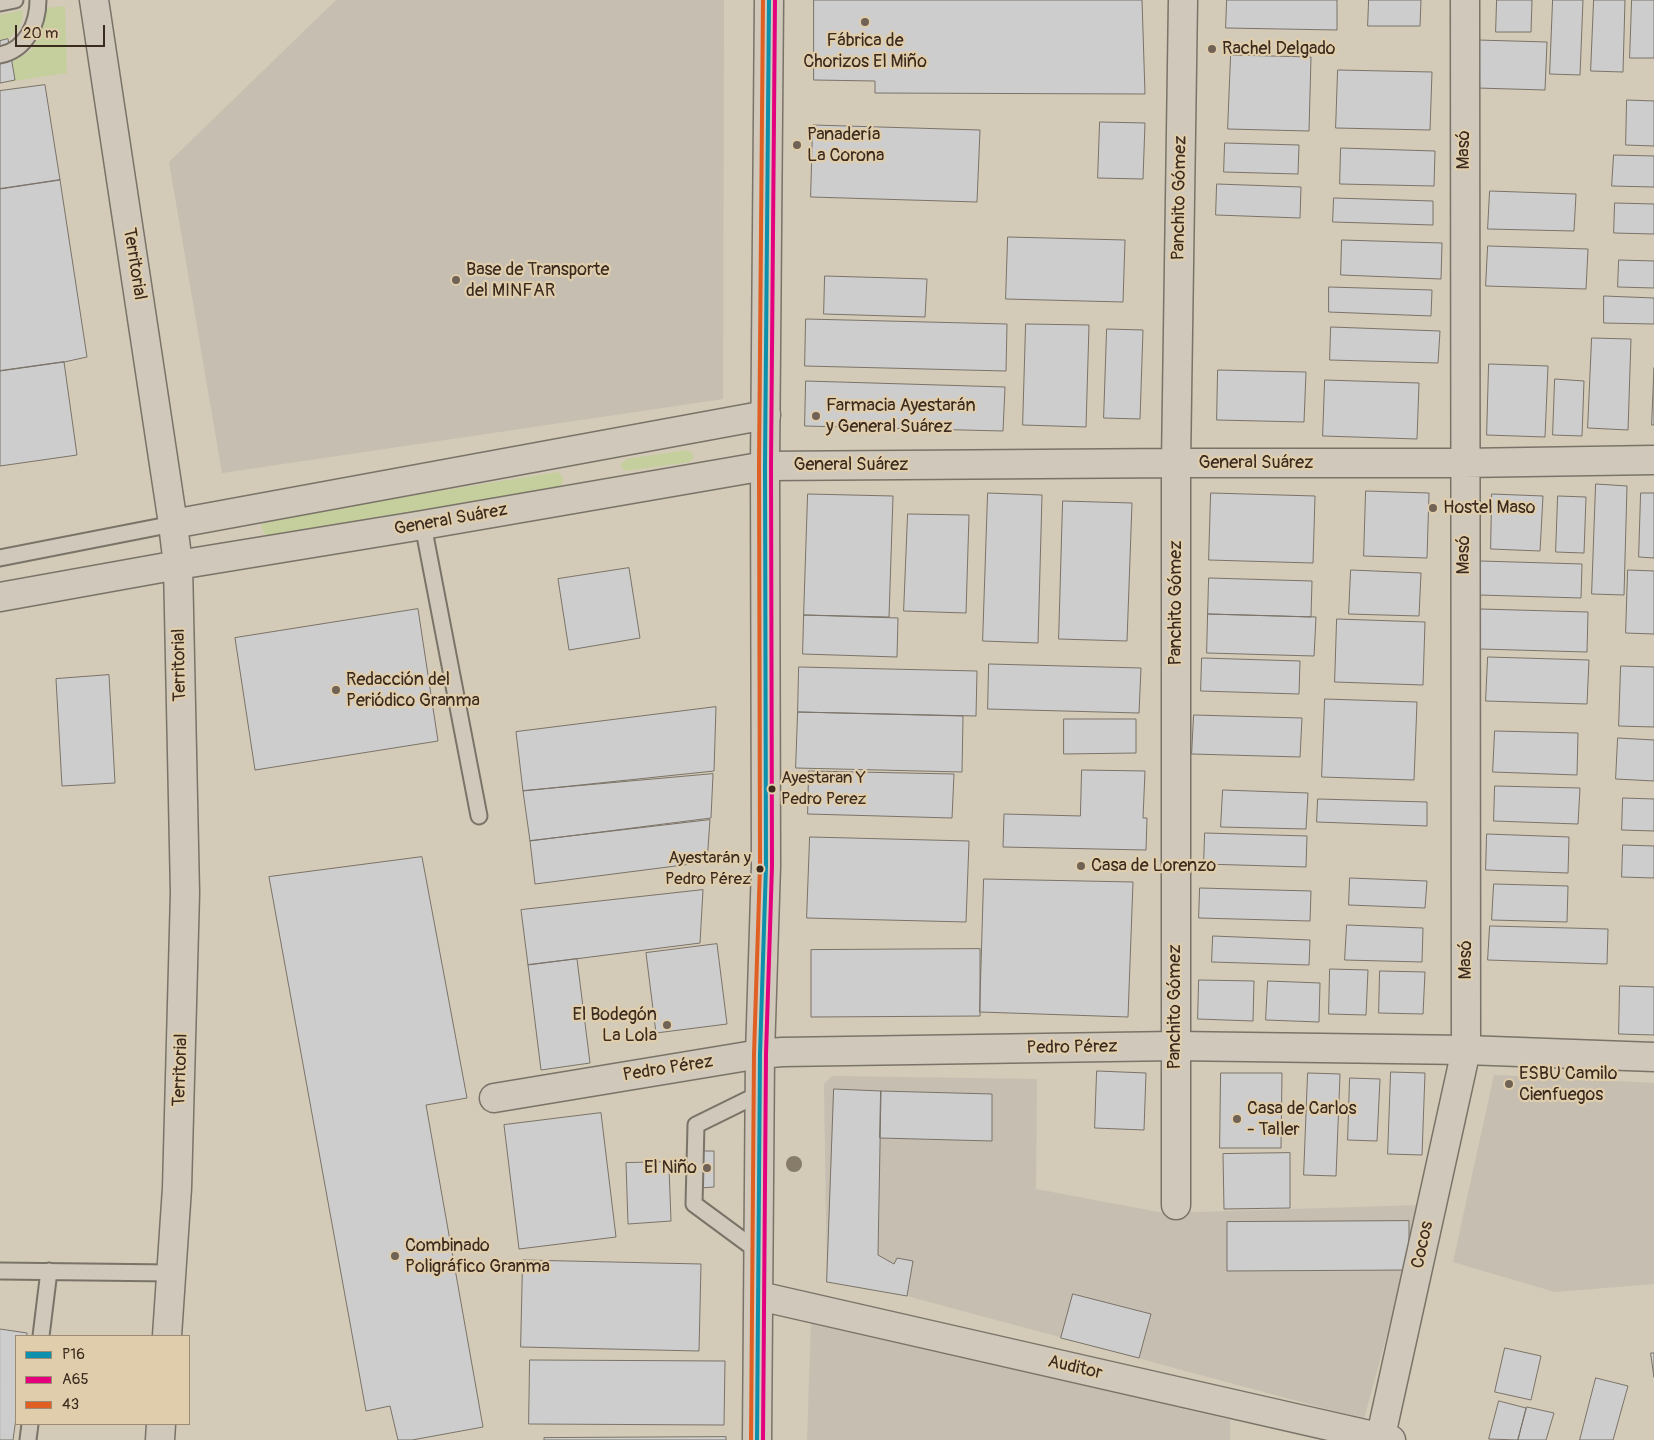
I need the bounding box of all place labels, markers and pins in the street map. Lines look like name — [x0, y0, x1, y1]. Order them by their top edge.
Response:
marker: Fábrica de Chorizos El Miño — [859, 16, 871, 28]
place label: Fábrica de Chorizos El Miño — [803, 30, 927, 72]
place label: Rachel Delgado — [1222, 38, 1335, 60]
marker: Rachel Delgado — [1206, 43, 1218, 55]
place label: Panadería La Corona — [807, 124, 884, 166]
marker: Panadería La Corona — [791, 139, 803, 151]
place label: Base de Transporte del MINFAR — [466, 259, 609, 302]
marker: Base de Transporte del MINFAR — [450, 274, 462, 286]
place label: Farmacia Ayestarán y General Suárez — [826, 395, 976, 438]
marker: Farmacia Ayestarán y General Suárez — [810, 410, 822, 422]
place label: Hostel Maso — [1443, 497, 1535, 519]
marker: Hostel Maso — [1427, 502, 1439, 514]
place label: Redacción del Periódico Granma — [346, 669, 480, 712]
marker: Redacción del Periódico Granma — [330, 684, 342, 696]
place label: Ayestaran Y Pedro Perez — [781, 769, 866, 809]
marker: Ayestaran Y Pedro Perez — [767, 784, 777, 794]
place label: Ayestarán y Pedro Pérez — [665, 849, 751, 889]
place label: Casa de Lorenzo — [1091, 855, 1216, 877]
marker: Casa de Lorenzo — [1075, 860, 1087, 872]
marker: Ayestarán y Pedro Pérez — [755, 864, 765, 874]
place label: El Bodegón La Lola — [573, 1004, 657, 1046]
marker: El Bodegón La Lola — [661, 1019, 673, 1031]
place label: ESBU Camilo Cienfuegos — [1519, 1063, 1617, 1106]
marker: ESBU Camilo Cienfuegos — [1503, 1078, 1515, 1090]
place label: Casa de Carlos - Taller — [1247, 1098, 1356, 1140]
marker: Casa de Carlos - Taller — [1231, 1113, 1243, 1125]
place label: El Niño — [644, 1157, 697, 1179]
marker: El Niño — [701, 1162, 713, 1174]
place label: Combinado Poligráfico Granma — [405, 1235, 550, 1278]
marker: Combinado Poligráfico Granma — [389, 1250, 401, 1262]

